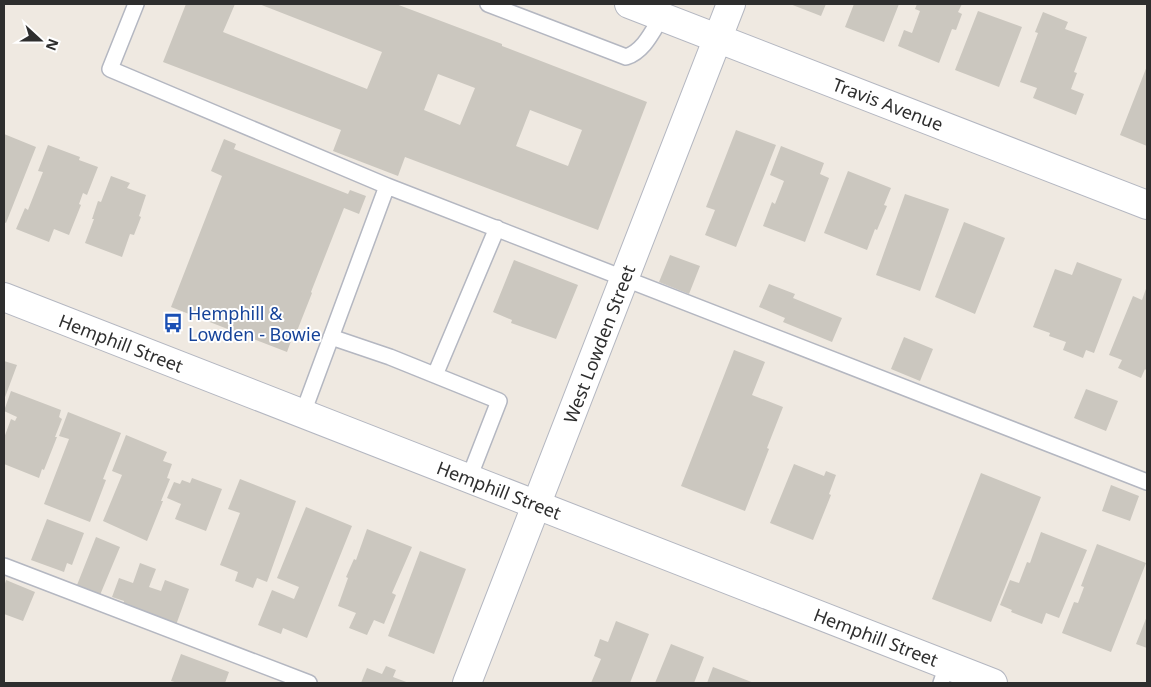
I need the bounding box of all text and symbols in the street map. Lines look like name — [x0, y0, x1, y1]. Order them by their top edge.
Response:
north arrow — [15, 15, 65, 65]
text: N — [42, 36, 64, 54]
street label: Travis Avenue — [829, 72, 947, 136]
street label: West Lowden Street — [558, 261, 640, 427]
place label: Hemphill & Lowden - Bowie — [188, 301, 321, 346]
street label: Hemphill Street — [55, 308, 187, 378]
bus stop icon: Hemphill & Lowden - Bowie — [162, 312, 184, 334]
street label: Hemphill Street — [433, 455, 565, 525]
street label: Hemphill Street — [810, 602, 942, 672]

